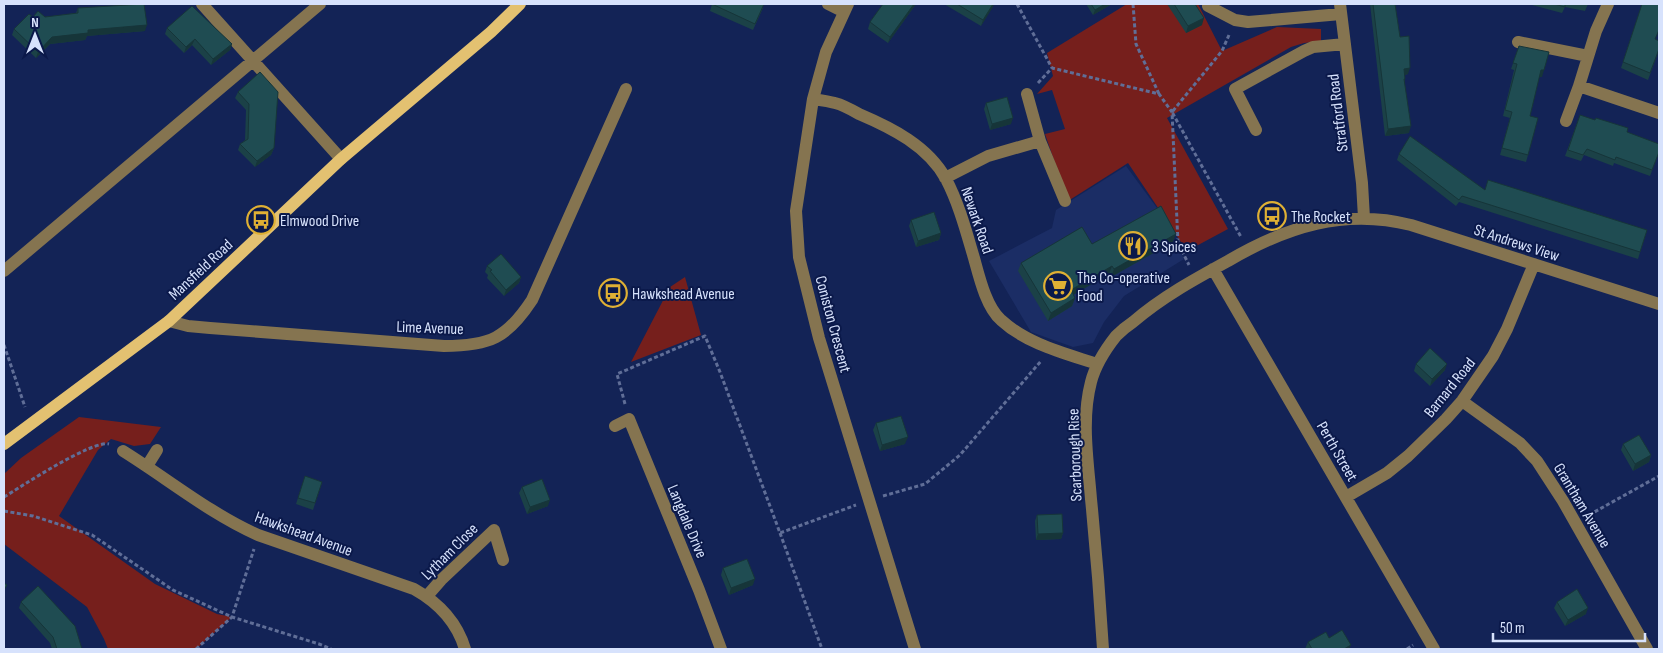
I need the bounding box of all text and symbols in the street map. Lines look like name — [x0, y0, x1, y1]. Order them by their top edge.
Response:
north arrow — [10, 10, 60, 60]
text: N — [31, 14, 39, 31]
street label: Stratford Road — [1324, 73, 1353, 153]
street label: Newark Road — [956, 185, 997, 256]
bus stop icon: The Rocket — [1257, 201, 1287, 231]
bus stop icon: Elmwood Drive — [246, 205, 276, 235]
place label: The Rocket — [1291, 208, 1351, 227]
place label: Elmwood Drive — [280, 212, 359, 231]
street label: St Andrews View — [1472, 221, 1562, 266]
restaurant icon: 3 Spices — [1118, 231, 1148, 261]
street label: Mansfield Road — [165, 236, 237, 305]
place label: 3 Spices — [1152, 238, 1196, 257]
place label: The Co-operative Food — [1077, 269, 1170, 306]
supermarket icon: The Co-operative Food — [1043, 271, 1073, 301]
street label: Coniston Crescent — [811, 274, 855, 375]
bus stop icon: Hawkshead Avenue — [598, 278, 628, 308]
place label: Hawkshead Avenue — [632, 285, 735, 304]
street label: Lime Avenue — [396, 318, 464, 339]
street label: Barnard Road — [1420, 354, 1480, 422]
street label: Scarborough Rise — [1064, 408, 1087, 502]
street label: Perth Street — [1312, 418, 1361, 485]
street label: Grantham Avenue — [1549, 460, 1614, 552]
street label: Langdale Drive — [663, 482, 711, 561]
street label: Hawkshead Avenue — [252, 508, 355, 561]
street label: Lytham Close — [418, 520, 482, 584]
scale bar — [1493, 610, 1646, 642]
text: 50 m — [1500, 619, 1525, 638]

